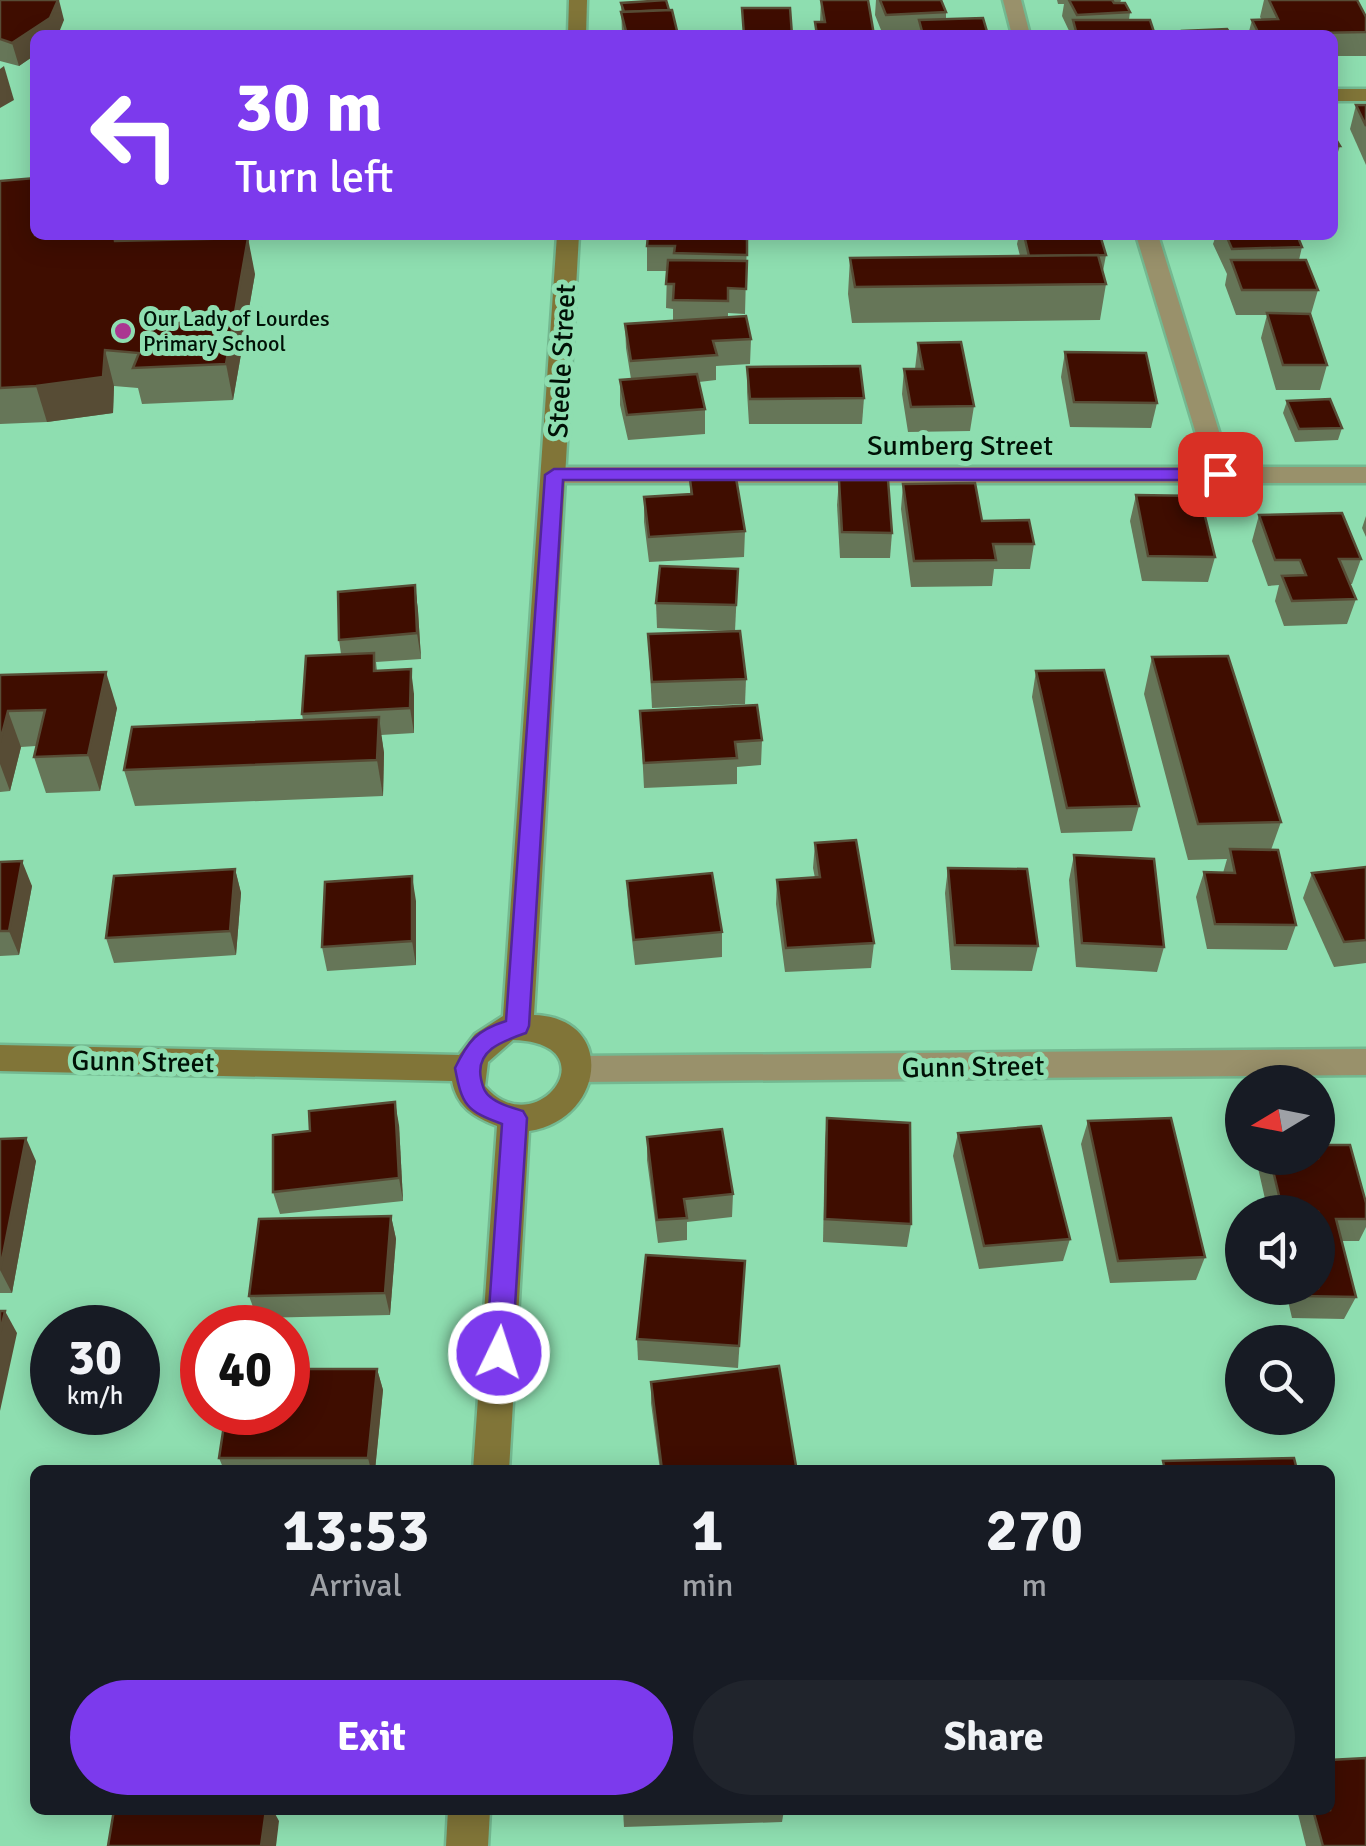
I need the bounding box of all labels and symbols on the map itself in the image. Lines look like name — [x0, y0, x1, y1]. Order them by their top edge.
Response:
street label: Steele Street — [541, 283, 583, 439]
place label: Our Lady of Lourdes Primary School — [143, 305, 330, 357]
marker: Our Lady of Lourdes Primary School — [112, 320, 134, 342]
street label: Sumberg Street — [867, 429, 1053, 463]
pin — [1178, 432, 1263, 517]
street label: Gunn Street — [71, 1044, 215, 1080]
street label: Gunn Street — [901, 1049, 1045, 1085]
north arrow — [1225, 1065, 1335, 1175]
position arrow — [447, 1301, 551, 1405]
speed limit sign: 40 — [180, 1305, 310, 1435]

